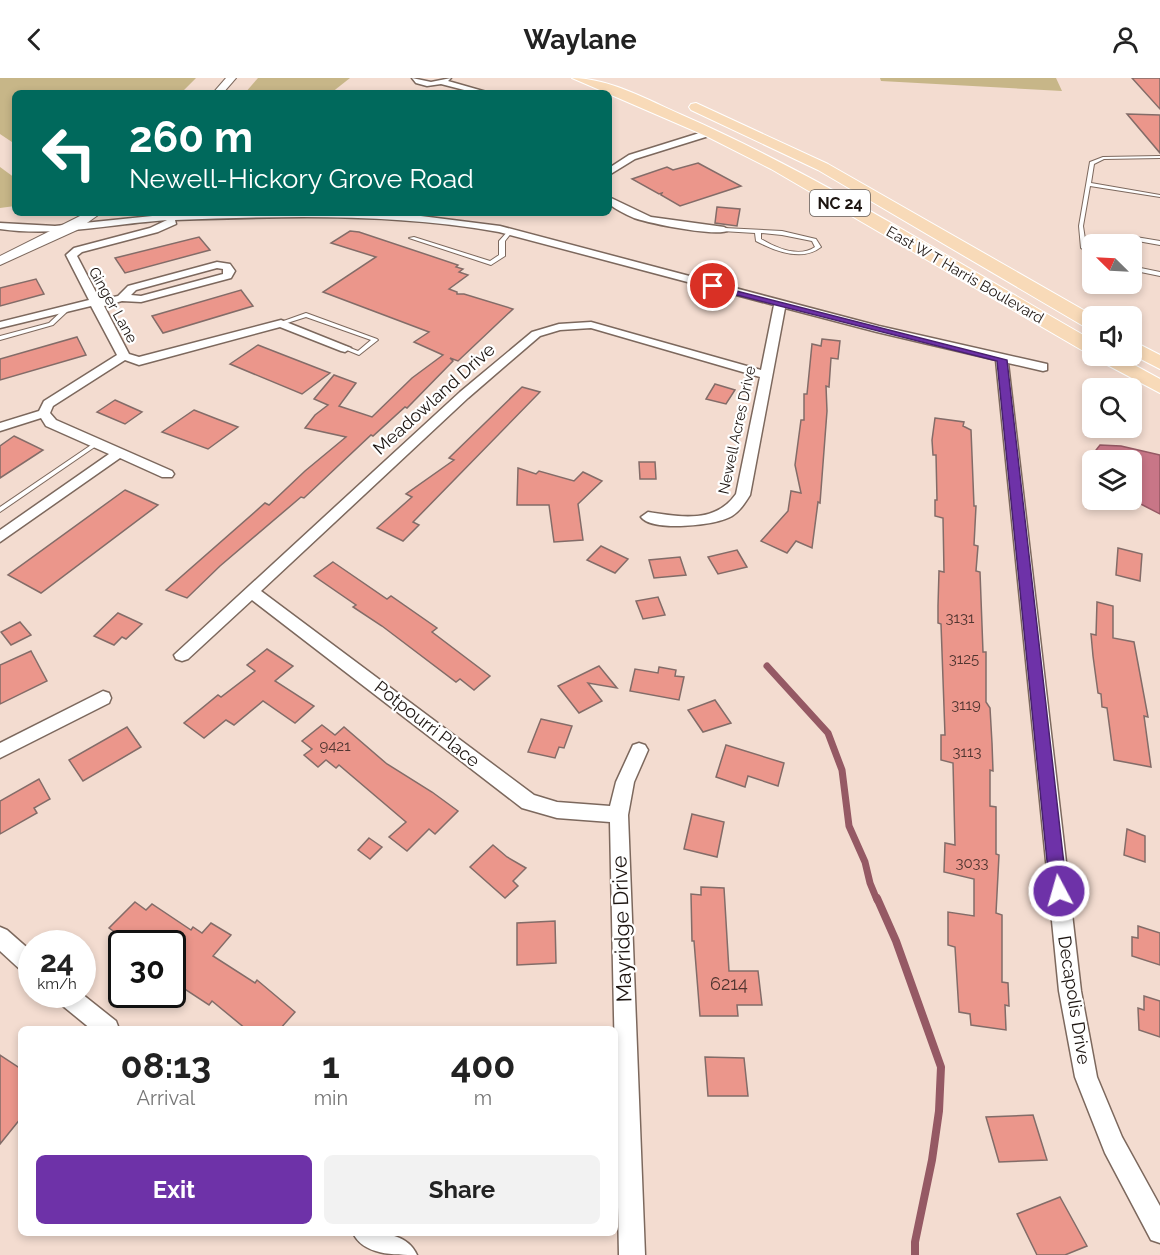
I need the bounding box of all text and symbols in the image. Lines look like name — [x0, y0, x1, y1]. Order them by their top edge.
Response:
icon: back — [18, 23, 51, 56]
icon: person — [1109, 23, 1142, 56]
text: Waylane — [523, 24, 637, 55]
text: 260 m — [129, 113, 253, 162]
icon: left — [30, 114, 108, 192]
text: Newell-Hickory Grove Road — [129, 163, 474, 194]
road number: NC 24 — [810, 190, 870, 216]
street label: East W T Harris Boulevard — [883, 222, 1047, 328]
north arrow — [1082, 234, 1142, 294]
map controls — [1082, 234, 1142, 510]
pin — [687, 260, 738, 311]
street label: Ginger Lane — [85, 264, 141, 346]
icon: arrive — [696, 269, 729, 302]
button: sound — [1082, 306, 1142, 366]
street label: Meadowland Drive — [369, 338, 499, 459]
street label: Newell Acres Drive — [715, 364, 759, 496]
button: search — [1082, 378, 1142, 438]
button: layers — [1082, 450, 1142, 510]
house number: 3131 — [946, 609, 975, 627]
house number: 3125 — [949, 650, 979, 668]
street label: Potpourri Place — [371, 676, 484, 771]
house number: 3119 — [951, 696, 981, 714]
house number: 9421 — [319, 737, 351, 755]
house number: 3113 — [953, 743, 981, 761]
house number: 3033 — [955, 854, 989, 872]
street label: Mayridge Drive — [606, 855, 637, 1003]
position arrow — [1027, 859, 1091, 923]
speed limit sign: 30 — [108, 930, 186, 1008]
street label: Decapolis Drive — [1054, 934, 1095, 1066]
text: 24 — [40, 944, 74, 979]
house number: 6214 — [710, 973, 748, 994]
text: km/h — [37, 975, 77, 993]
text: 08:13 — [121, 1044, 211, 1086]
text: 1 — [322, 1044, 340, 1086]
text: 400 — [451, 1044, 515, 1086]
text: Arrival — [137, 1086, 195, 1110]
text: min — [314, 1086, 348, 1110]
text: m — [474, 1086, 492, 1110]
button: Exit — [36, 1155, 312, 1224]
button: Share — [324, 1155, 600, 1224]

